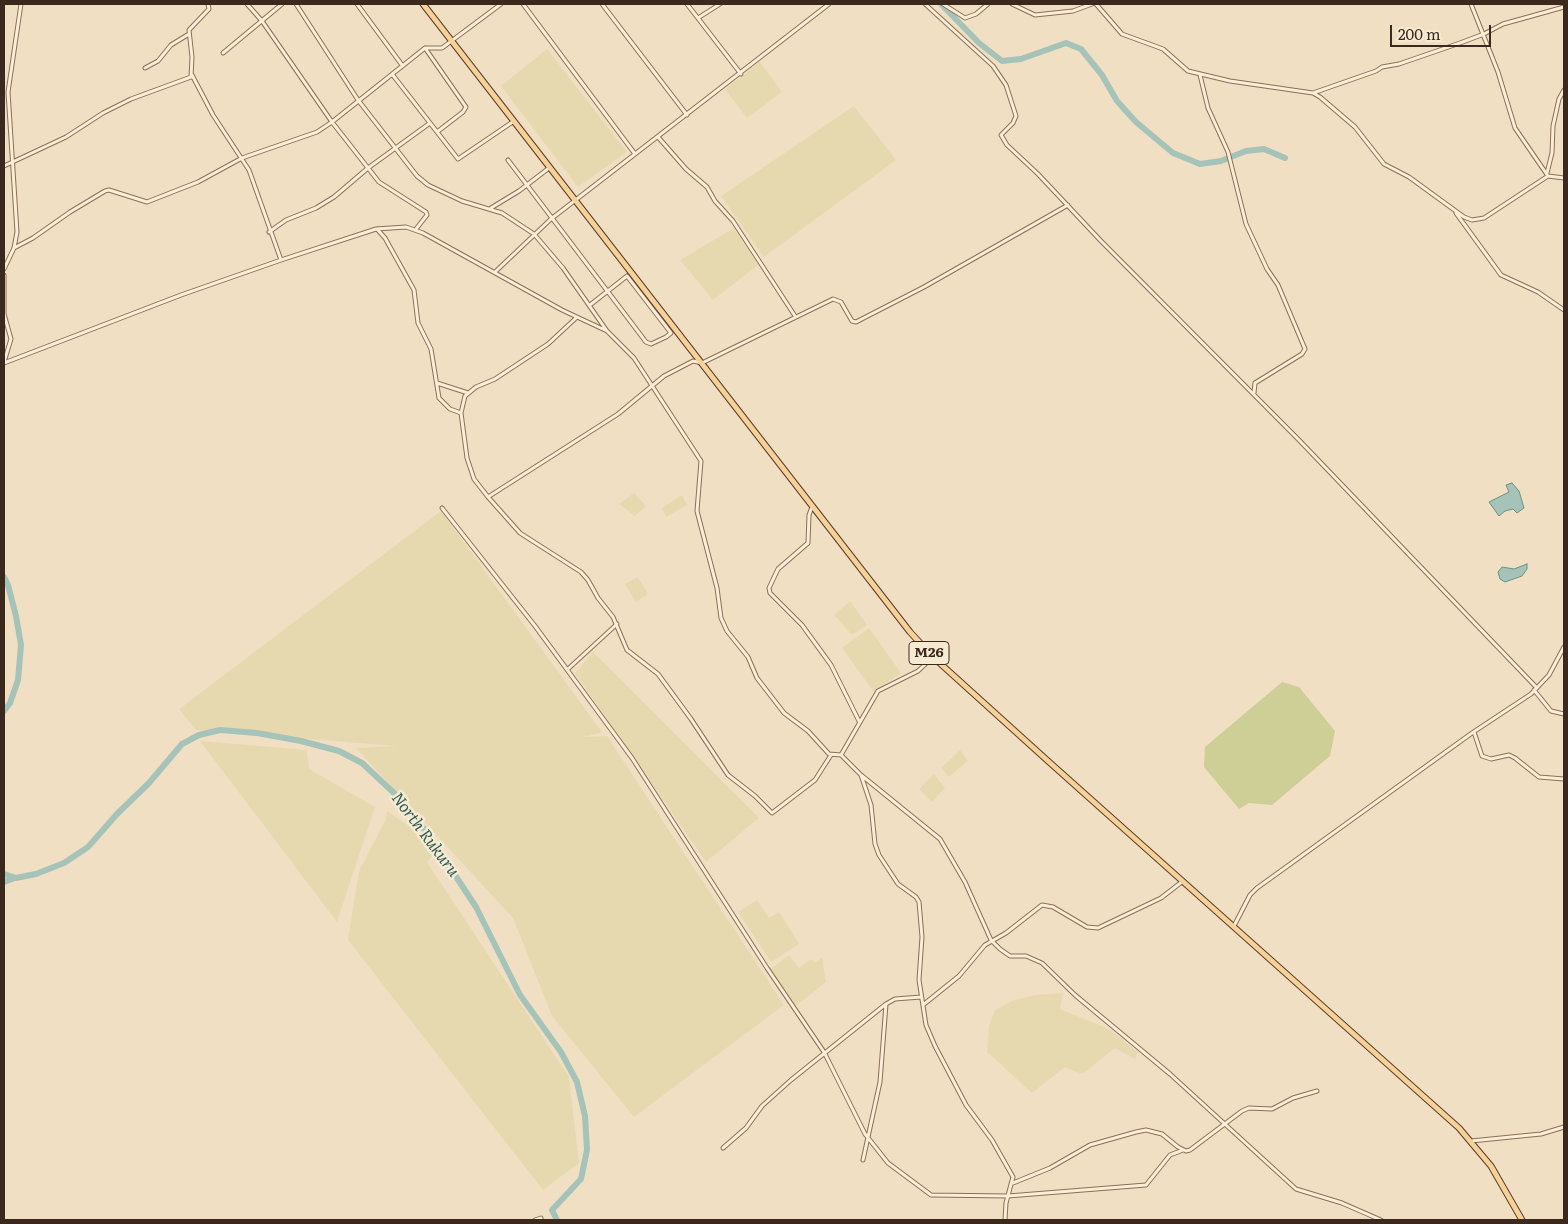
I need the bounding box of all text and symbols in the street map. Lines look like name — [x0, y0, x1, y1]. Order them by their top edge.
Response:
scale bar — [1393, 15, 1494, 47]
text: 200 m — [1398, 22, 1441, 45]
road number: M26 — [909, 641, 949, 664]
water label: North Rukuru — [387, 789, 463, 881]

